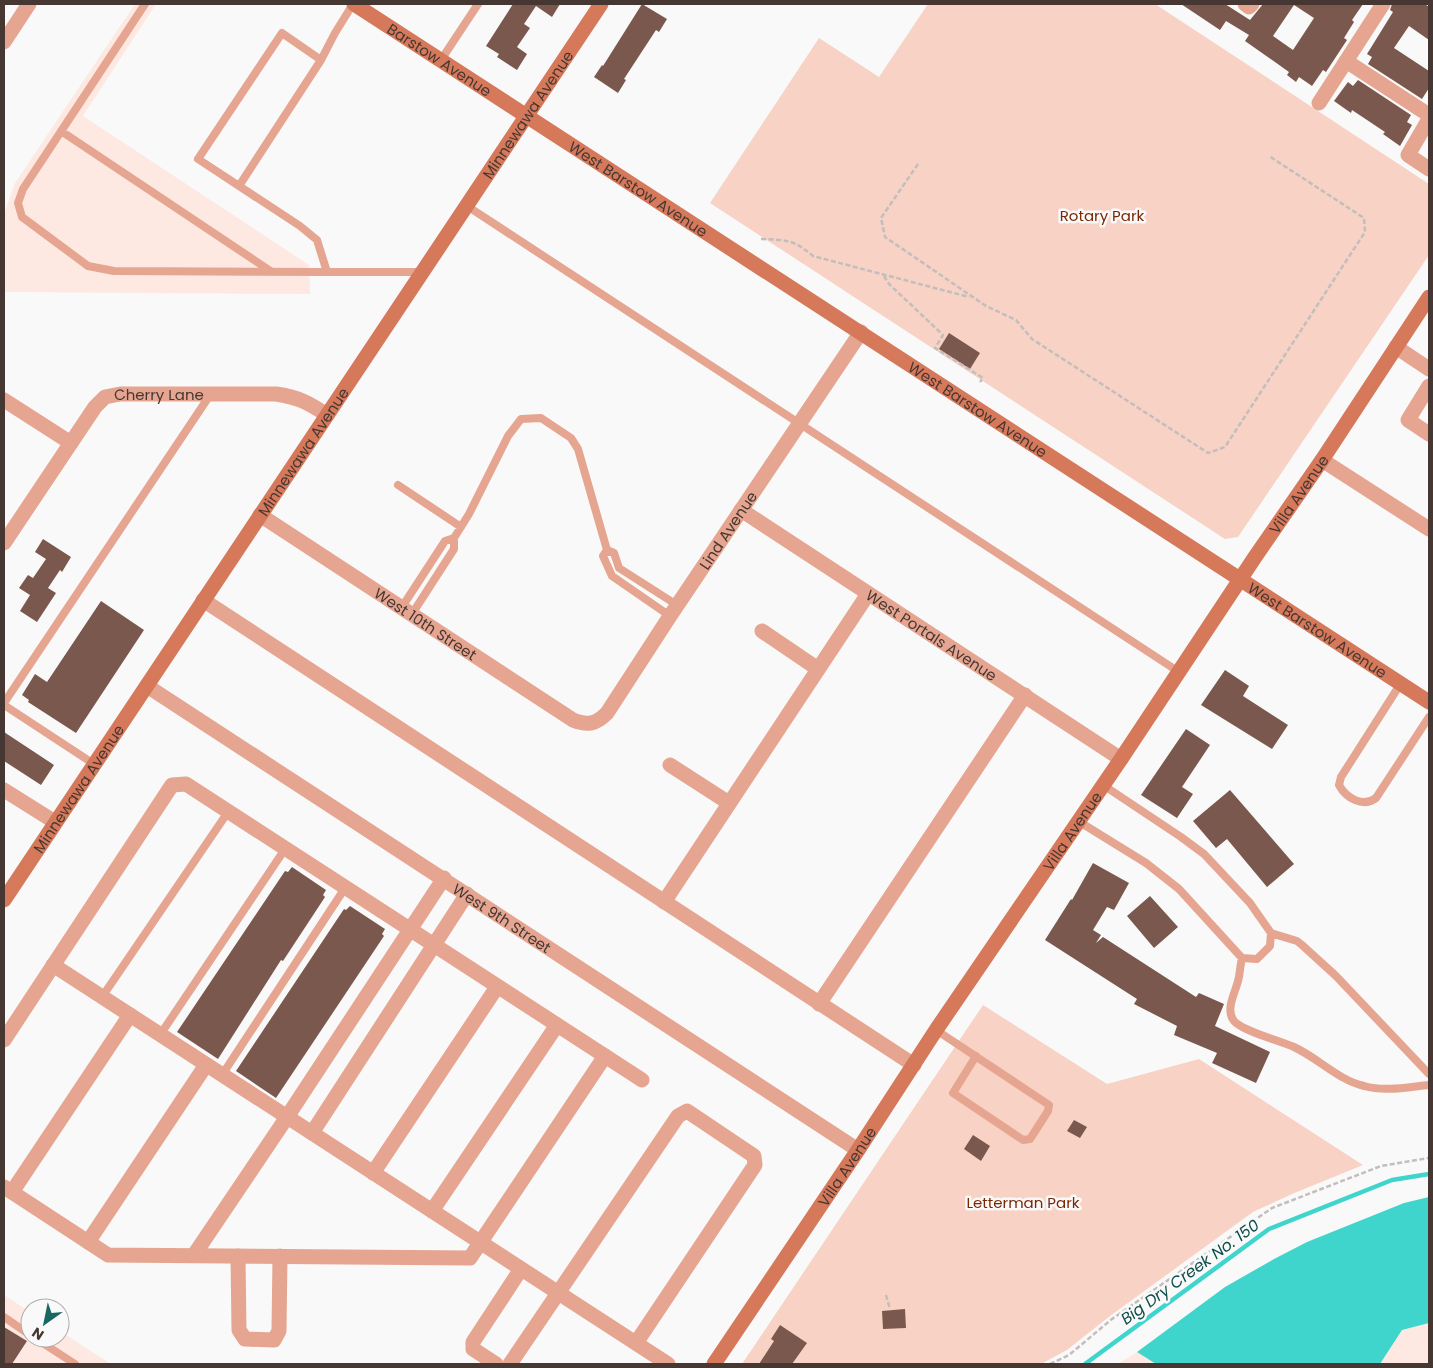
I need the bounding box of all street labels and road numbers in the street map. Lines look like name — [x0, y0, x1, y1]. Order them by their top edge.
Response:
street label: Barstow Avenue — [383, 18, 496, 101]
street label: Minnewawa Avenue — [477, 46, 578, 183]
street label: West Barstow Avenue — [565, 136, 712, 241]
street label: West Barstow Avenue — [904, 356, 1052, 462]
street label: Cherry Lane — [112, 383, 204, 405]
street label: Minnewawa Avenue — [252, 383, 353, 520]
street label: Villa Avenue — [1264, 450, 1333, 538]
street label: Lind Avenue — [694, 487, 762, 573]
street label: West Barstow Avenue — [1244, 577, 1391, 683]
street label: West 10th Street — [370, 582, 481, 665]
street label: West Portals Avenue — [862, 584, 1001, 686]
street label: Minnewawa Avenue — [28, 720, 129, 857]
street label: Villa Avenue — [1037, 787, 1106, 875]
street label: West 9th Street — [449, 878, 555, 958]
street label: Villa Avenue — [813, 1123, 881, 1210]

